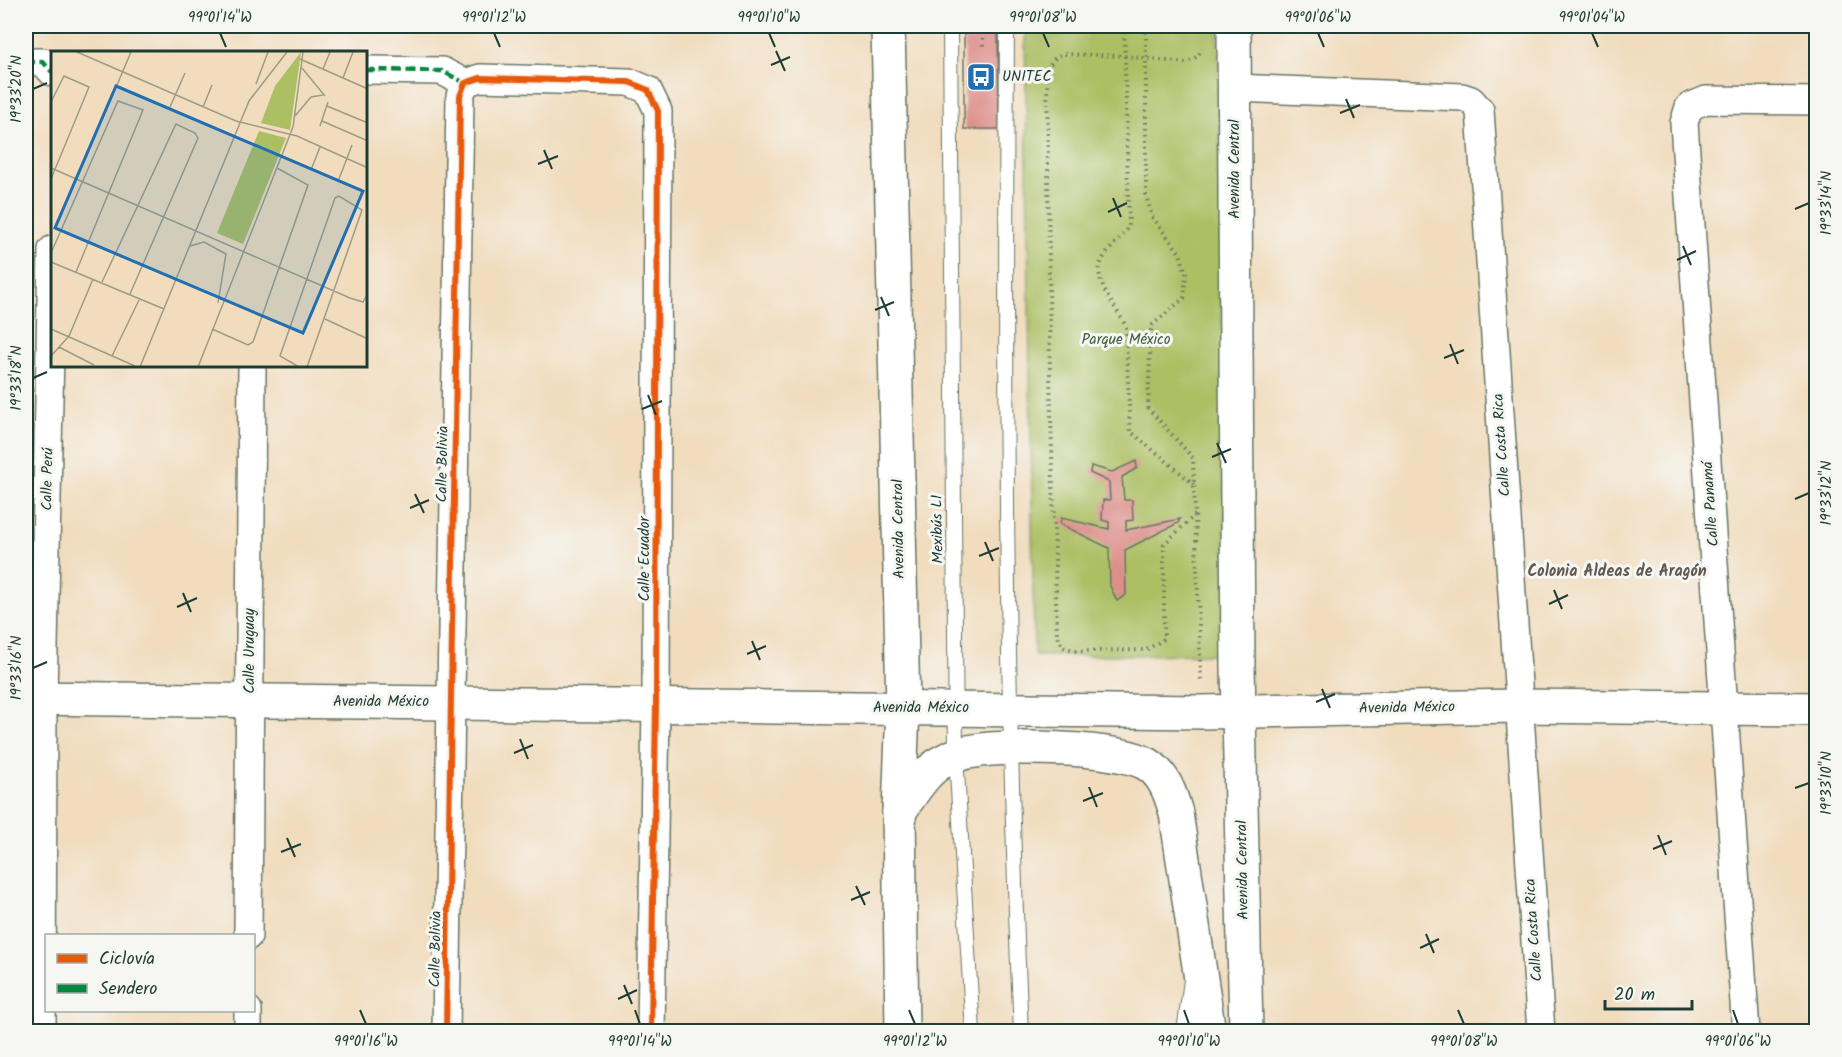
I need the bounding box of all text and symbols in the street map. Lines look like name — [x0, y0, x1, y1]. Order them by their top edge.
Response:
text: 99°01'14"W — [188, 6, 252, 30]
text: 99°01'12"W — [462, 6, 526, 30]
text: 99°01'10"W — [737, 6, 801, 30]
text: 99°01'08"W — [1009, 6, 1077, 30]
text: 99°01'06"W — [1285, 6, 1352, 30]
text: 99°01'04"W — [1559, 6, 1626, 30]
inset map — [51, 51, 368, 368]
text: 19°33'20"N — [5, 55, 29, 123]
bus stop icon: UNITEC — [965, 61, 997, 93]
place label: UNITEC — [1002, 65, 1052, 89]
street label: Avenida Central — [1223, 119, 1247, 219]
text: 19°33'14"N — [1815, 171, 1839, 235]
park label: Parque México — [1081, 328, 1171, 352]
text: 19°33'18"N — [5, 345, 29, 411]
street label: Calle Costa Rica — [1486, 393, 1518, 497]
street label: Calle Bolivia — [430, 425, 456, 503]
street label: Calle Perú — [35, 446, 61, 511]
street label: Calle Panamá — [1696, 459, 1726, 547]
text: 19°33'12"N — [1815, 461, 1839, 525]
street label: Avenida Central — [886, 479, 912, 579]
street label: Mexibús L1 — [925, 494, 951, 564]
street label: Calle Ecuador — [633, 515, 657, 602]
district label: Colonia Aldeas de Aragón — [1527, 559, 1707, 584]
street label: Calle Uruguay — [238, 607, 262, 694]
text: 19°33'16"N — [5, 636, 29, 700]
street label: Avenida México — [333, 690, 429, 714]
street label: Avenida México — [1359, 695, 1455, 721]
street label: Avenida México — [873, 696, 969, 720]
text: 19°33'10"N — [1815, 751, 1839, 815]
street label: Avenida Central — [1230, 820, 1256, 920]
street label: Calle Costa Rica — [1518, 878, 1550, 982]
street label: Calle Bolivia — [423, 910, 449, 988]
legend — [45, 934, 255, 1012]
text: Ciclovía — [99, 945, 155, 974]
scale bar — [1605, 973, 1692, 1011]
text: Sendero — [99, 975, 157, 1004]
text: 20 m — [1614, 981, 1655, 1010]
text: 99°01'16"W — [334, 1030, 398, 1054]
text: 99°01'14"W — [608, 1030, 672, 1054]
text: 99°01'12"W — [883, 1030, 947, 1054]
text: 99°01'10"W — [1157, 1030, 1221, 1054]
text: 99°01'08"W — [1430, 1030, 1498, 1054]
text: 99°01'06"W — [1705, 1030, 1772, 1054]

